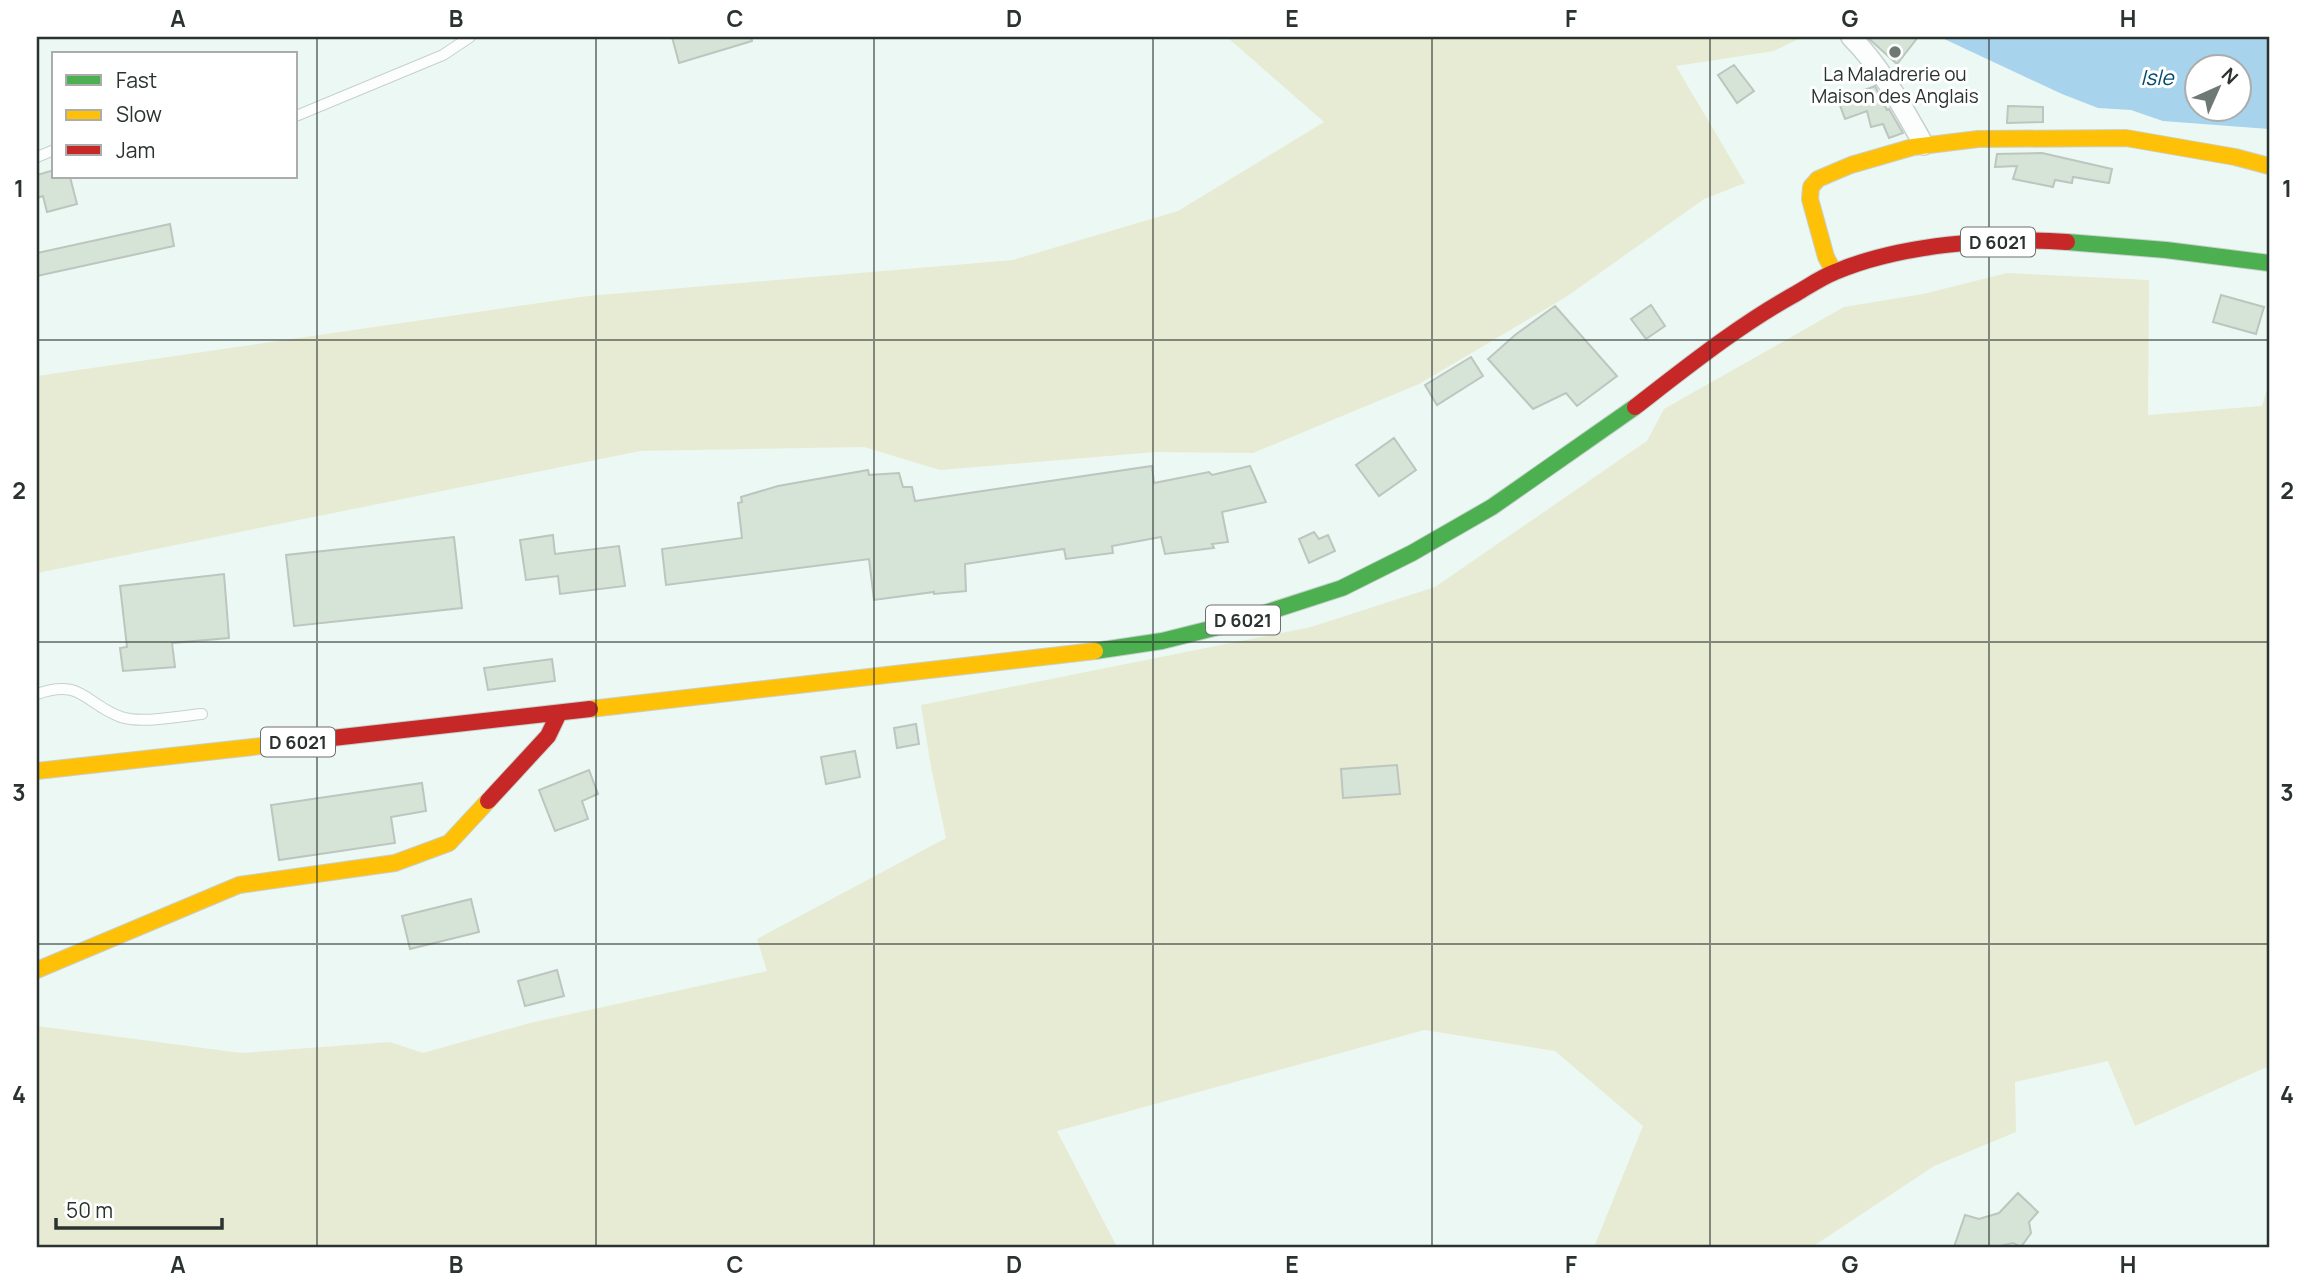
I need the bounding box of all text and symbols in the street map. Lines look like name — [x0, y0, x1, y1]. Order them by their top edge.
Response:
text: A — [170, 2, 186, 34]
text: B — [449, 2, 463, 34]
text: C — [727, 2, 744, 34]
text: D — [1006, 2, 1022, 34]
text: E — [1285, 2, 1299, 34]
text: F — [1565, 2, 1577, 34]
text: G — [1842, 2, 1859, 34]
text: H — [2120, 2, 2136, 34]
marker: La Maladrerie ou Maison des Anglais — [1887, 44, 1903, 60]
legend — [52, 52, 298, 178]
north arrow — [2184, 52, 2254, 122]
place label: La Maladrerie ou Maison des Anglais — [1811, 61, 1979, 109]
text: N — [2216, 62, 2244, 90]
water label: Isle — [2140, 63, 2175, 91]
text: Fast — [116, 66, 157, 94]
text: Slow — [116, 100, 162, 128]
text: Jam — [116, 136, 155, 164]
text: 1 — [14, 172, 24, 204]
text: 1 — [2282, 172, 2292, 204]
road number: D 6021 — [1961, 228, 2035, 256]
text: 2 — [12, 474, 26, 506]
text: 2 — [2280, 474, 2294, 506]
road number: D 6021 — [1206, 606, 1280, 634]
road number: D 6021 — [261, 728, 335, 756]
text: 3 — [12, 776, 26, 808]
text: 3 — [2280, 776, 2294, 808]
text: 4 — [12, 1078, 26, 1110]
text: 4 — [2280, 1078, 2294, 1110]
scale bar — [56, 1186, 222, 1230]
text: 50 m — [66, 1196, 113, 1224]
text: A — [170, 1248, 186, 1280]
text: B — [449, 1248, 463, 1280]
text: C — [727, 1248, 744, 1280]
text: D — [1006, 1248, 1022, 1280]
text: E — [1285, 1248, 1299, 1280]
text: F — [1565, 1248, 1577, 1280]
text: G — [1842, 1248, 1859, 1280]
text: H — [2120, 1248, 2136, 1280]

